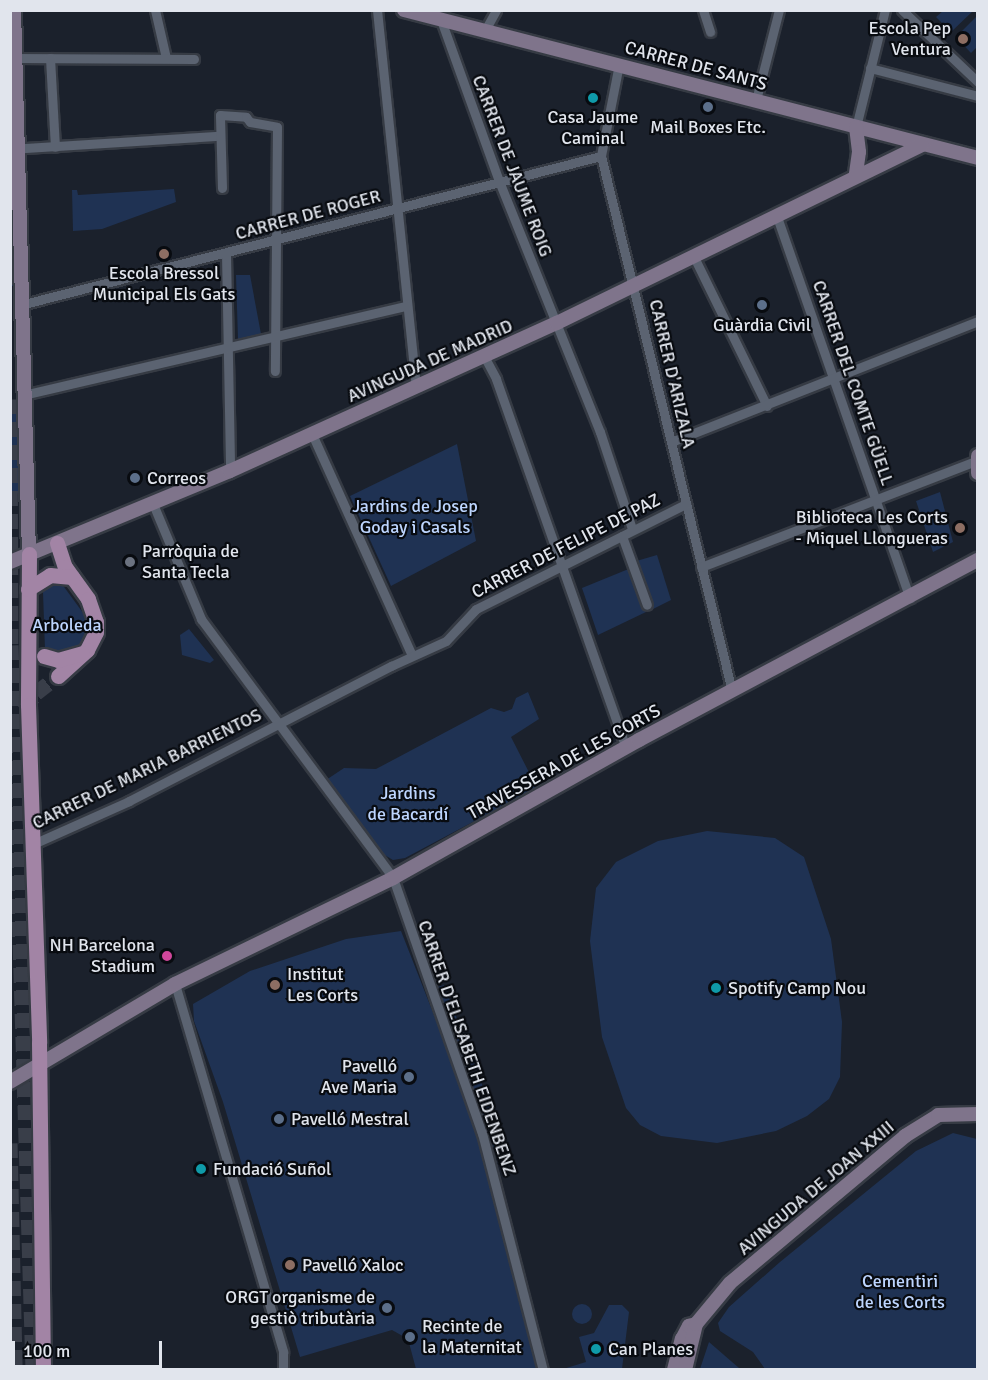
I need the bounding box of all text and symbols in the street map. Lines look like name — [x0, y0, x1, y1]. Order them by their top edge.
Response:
place label: Escola Pep Ventura — [869, 18, 951, 60]
marker: Escola Pep Ventura — [956, 32, 970, 46]
street label: CARRER DE SANTS — [623, 37, 769, 95]
street label: CARRER DE JAUME ROIG — [467, 72, 557, 260]
marker: Casa Jaume Caminal — [586, 91, 600, 105]
marker: Mail Boxes Etc. — [701, 100, 715, 114]
place label: Casa Jaume Caminal — [548, 107, 638, 150]
place label: Mail Boxes Etc. — [650, 116, 766, 138]
street label: CARRER DE ROGER — [233, 185, 383, 245]
marker: Escola Bressol Municipal Els Gats — [157, 247, 171, 261]
place label: Escola Bressol Municipal Els Gats — [93, 263, 235, 306]
street label: CARRER DEL COMTE GÜELL — [808, 278, 898, 488]
street label: CARRER D'ARIZALA — [644, 297, 700, 451]
marker: Guàrdia Civil — [755, 298, 769, 312]
place label: Guàrdia Civil — [713, 314, 811, 336]
street label: AVINGUDA DE MADRID — [344, 315, 516, 407]
place label: Correos — [147, 467, 206, 489]
marker: Correos — [128, 471, 142, 485]
street label: CARRER DE FELIPE DE PAZ — [468, 489, 664, 603]
park label: Jardins de Josep Goday i Casals — [352, 496, 478, 538]
place label: Biblioteca Les Corts - Miquel Llongueras — [795, 507, 948, 550]
marker: Biblioteca Les Corts - Miquel Llongueras — [953, 521, 967, 535]
place label: Parròquia de Santa Tecla — [142, 541, 239, 584]
marker: Parròquia de Santa Tecla — [123, 555, 137, 569]
park label: Arboleda — [32, 614, 102, 636]
street label: TRAVESSERA DE LES CORTS — [464, 700, 664, 824]
street label: CARRER DE MARIA BARRIENTOS — [29, 704, 265, 834]
park label: Jardins de Bacardí — [368, 783, 448, 826]
street label: CARRER D'ELISABETH EIDENBENZ — [413, 918, 521, 1178]
place label: NH Barcelona Stadium — [50, 935, 155, 978]
marker: NH Barcelona Stadium — [160, 949, 174, 963]
place label: Institut Les Corts — [287, 964, 358, 1006]
place label: Spotify Camp Nou — [728, 977, 866, 999]
marker: Institut Les Corts — [268, 978, 282, 992]
marker: Spotify Camp Nou — [709, 981, 723, 995]
place label: Pavelló Ave Maria — [321, 1056, 397, 1098]
marker: Pavelló Ave Maria — [402, 1070, 416, 1084]
place label: Pavelló Mestral — [291, 1108, 409, 1130]
marker: Pavelló Mestral — [272, 1112, 286, 1126]
street label: AVINGUDA DE JOAN XXIII — [733, 1116, 899, 1260]
place label: Fundació Suñol — [213, 1158, 331, 1180]
marker: Fundació Suñol — [194, 1162, 208, 1176]
place label: Pavelló Xaloc — [302, 1254, 404, 1276]
marker: Pavelló Xaloc — [283, 1258, 297, 1272]
park label: Cementiri de les Corts — [855, 1271, 945, 1314]
place label: ORGT organisme de gestiò tributària — [225, 1287, 375, 1330]
marker: ORGT organisme de gestiò tributària — [380, 1301, 394, 1315]
place label: Recinte de la Maternitat — [422, 1316, 522, 1358]
scale bar — [15, 1329, 165, 1367]
marker: Recinte de la Maternitat — [403, 1330, 417, 1344]
place label: Can Planes — [608, 1338, 693, 1360]
text: 100 m — [23, 1340, 70, 1362]
marker: Can Planes — [589, 1342, 603, 1356]

